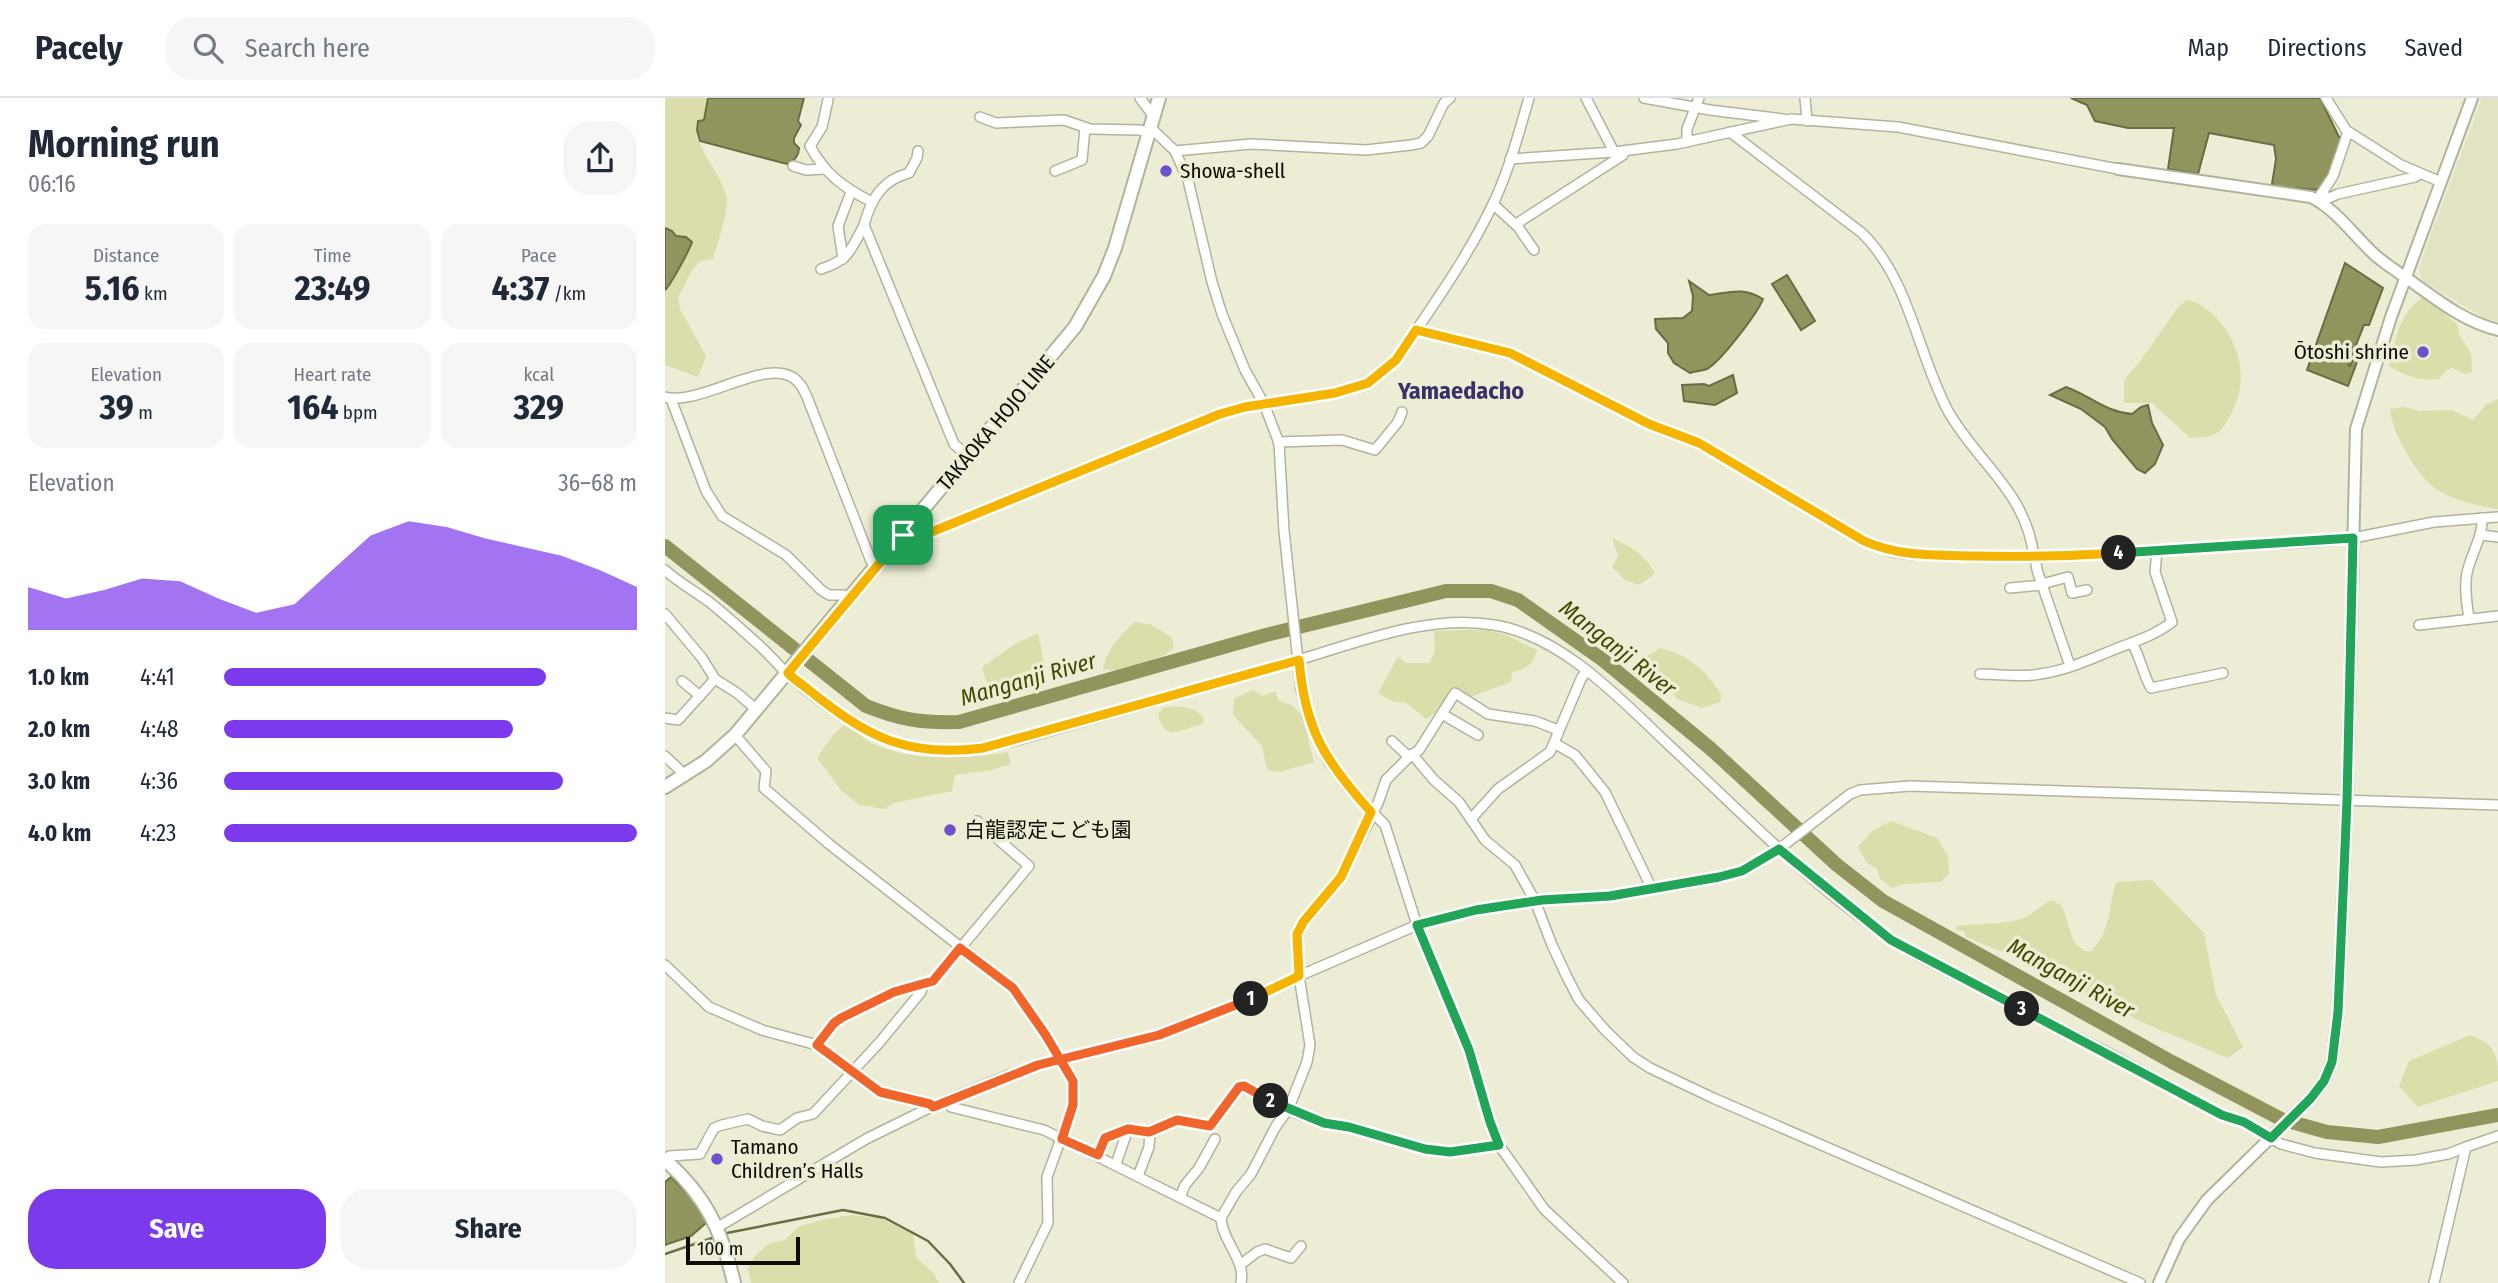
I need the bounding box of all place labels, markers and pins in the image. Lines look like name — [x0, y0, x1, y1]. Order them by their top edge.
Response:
place label: Showa-shell — [1180, 158, 1286, 184]
marker: Showa-shell — [1158, 163, 1174, 179]
place label: Ōtoshi shrine — [2294, 339, 2409, 365]
marker: Ōtoshi shrine — [2415, 344, 2431, 360]
pin — [873, 505, 933, 565]
pin: 4 — [2101, 536, 2137, 570]
place label: 白龍認定こども園 — [964, 817, 1132, 843]
marker: 白龍認定こども園 — [942, 822, 958, 838]
pin: 1 — [1233, 982, 1269, 1016]
pin: 3 — [2005, 992, 2039, 1026]
pin: 2 — [1253, 1084, 1289, 1118]
place label: Tamano Children’s Halls — [731, 1134, 864, 1184]
marker: Tamano Children’s Halls — [709, 1151, 725, 1167]

